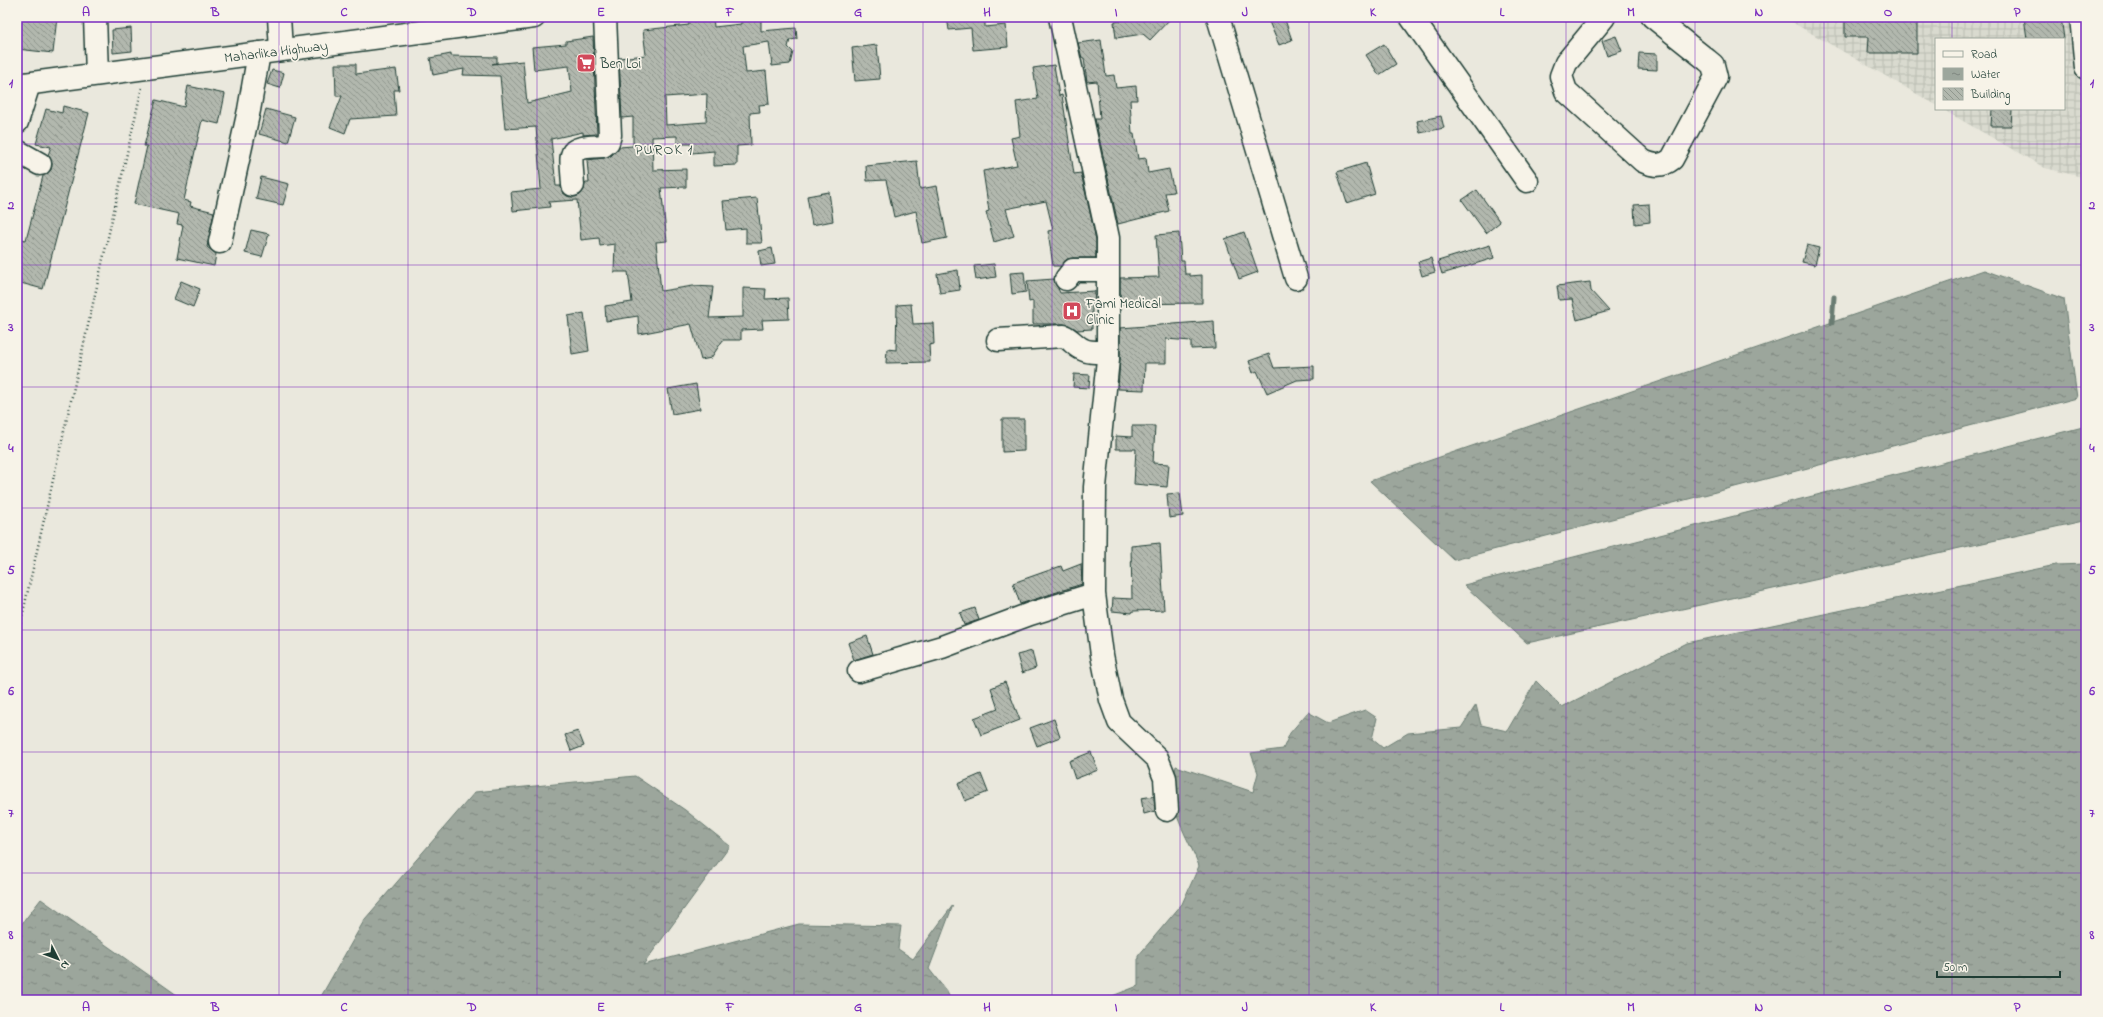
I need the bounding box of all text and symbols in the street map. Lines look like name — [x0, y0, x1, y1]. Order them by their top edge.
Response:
text: A — [82, 3, 90, 22]
text: B — [210, 3, 220, 22]
text: C — [340, 3, 348, 22]
text: D — [466, 3, 477, 22]
text: E — [597, 3, 605, 22]
text: F — [725, 3, 735, 22]
text: G — [854, 3, 862, 22]
text: H — [983, 3, 991, 22]
text: I — [1114, 3, 1118, 22]
text: J — [1242, 3, 1248, 22]
text: K — [1370, 3, 1377, 22]
text: L — [1500, 3, 1506, 22]
text: M — [1627, 3, 1635, 22]
text: N — [1755, 3, 1764, 22]
text: O — [1884, 3, 1893, 22]
text: P — [2014, 3, 2021, 22]
street label: Maharlika Highway — [223, 36, 330, 70]
legend — [1935, 38, 2065, 110]
text: Road — [1971, 46, 1997, 64]
supermarket icon: Ben Loi — [575, 52, 597, 74]
place label: Ben Loi — [599, 54, 641, 75]
text: Water — [1971, 66, 2000, 84]
text: 1 — [9, 74, 14, 93]
text: 1 — [2090, 74, 2095, 93]
text: Building — [1970, 86, 2010, 105]
district label: PUROK 1 — [635, 139, 693, 161]
text: 2 — [7, 196, 15, 215]
text: 2 — [2088, 196, 2096, 215]
place label: Fami Medical Clinic — [1085, 294, 1161, 331]
hospital icon: Fami Medical Clinic — [1061, 300, 1083, 322]
text: 3 — [7, 318, 14, 337]
text: 3 — [2088, 318, 2095, 337]
text: 4 — [7, 439, 14, 458]
text: 4 — [2088, 439, 2095, 458]
text: 5 — [7, 561, 15, 580]
text: 5 — [2088, 561, 2096, 580]
text: 6 — [7, 682, 14, 701]
text: 6 — [2088, 682, 2095, 701]
text: 7 — [8, 804, 14, 823]
text: 7 — [2089, 804, 2095, 823]
text: 8 — [8, 926, 14, 945]
text: 8 — [2089, 926, 2095, 945]
north arrow — [38, 939, 78, 979]
scale bar — [1937, 953, 2060, 979]
text: N — [56, 957, 73, 973]
text: 50 m — [1943, 959, 1967, 977]
text: A — [82, 998, 90, 1017]
text: B — [210, 998, 220, 1017]
text: C — [340, 998, 348, 1017]
text: D — [466, 998, 477, 1017]
text: E — [597, 998, 605, 1017]
text: F — [725, 998, 735, 1017]
text: G — [854, 998, 862, 1017]
text: H — [983, 998, 991, 1017]
text: I — [1114, 998, 1118, 1017]
text: J — [1242, 998, 1248, 1017]
text: K — [1370, 998, 1377, 1017]
text: L — [1500, 998, 1506, 1017]
text: M — [1627, 998, 1635, 1017]
text: N — [1755, 998, 1764, 1017]
text: O — [1884, 998, 1893, 1017]
text: P — [2014, 998, 2021, 1017]

